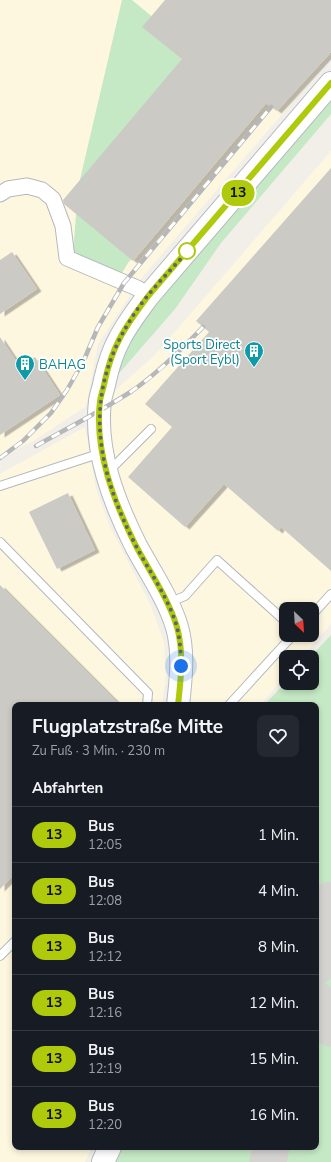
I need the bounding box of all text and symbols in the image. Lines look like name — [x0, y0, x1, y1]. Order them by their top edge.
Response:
line badge: 13 — [220, 180, 256, 206]
text: 13 — [230, 183, 246, 202]
unlabelled marker — [178, 242, 196, 260]
place label: Sports Direct (Sport Eybl) — [163, 336, 240, 369]
building icon: Sports Direct (Sport Eybl) — [243, 340, 265, 368]
building icon: BAHAG — [14, 353, 36, 381]
place label: BAHAG — [39, 356, 86, 374]
north arrow — [279, 602, 319, 642]
map controls — [279, 602, 319, 690]
button: locate — [279, 650, 319, 690]
your location — [171, 656, 191, 676]
text: Flugplatzstraße Mitte — [32, 714, 223, 740]
button: heart — [257, 715, 299, 757]
text: Zu Fuß · 3 Min. · 230 m — [32, 742, 165, 760]
text: Abfahrten — [32, 778, 103, 798]
text: Bus — [88, 816, 114, 836]
text: 13 — [46, 825, 62, 844]
text: 1 Min. — [258, 825, 299, 845]
text: 12:05 — [88, 836, 122, 854]
text: Bus — [88, 872, 114, 892]
text: 13 — [46, 881, 62, 900]
text: 4 Min. — [258, 881, 299, 901]
text: 12:08 — [88, 892, 122, 910]
text: Bus — [88, 928, 114, 948]
text: 13 — [46, 937, 62, 956]
text: 8 Min. — [258, 937, 299, 957]
text: 12:12 — [88, 948, 122, 966]
text: Bus — [88, 984, 114, 1004]
text: 13 — [46, 993, 62, 1012]
text: 12 Min. — [249, 993, 299, 1013]
text: 12:16 — [88, 1004, 122, 1022]
text: Bus — [88, 1040, 114, 1060]
text: 13 — [46, 1049, 62, 1068]
text: 15 Min. — [249, 1049, 299, 1069]
text: 12:19 — [88, 1060, 122, 1078]
text: Bus — [88, 1096, 114, 1116]
text: 13 — [46, 1105, 62, 1124]
text: 16 Min. — [249, 1105, 299, 1125]
text: 12:20 — [88, 1116, 122, 1134]

